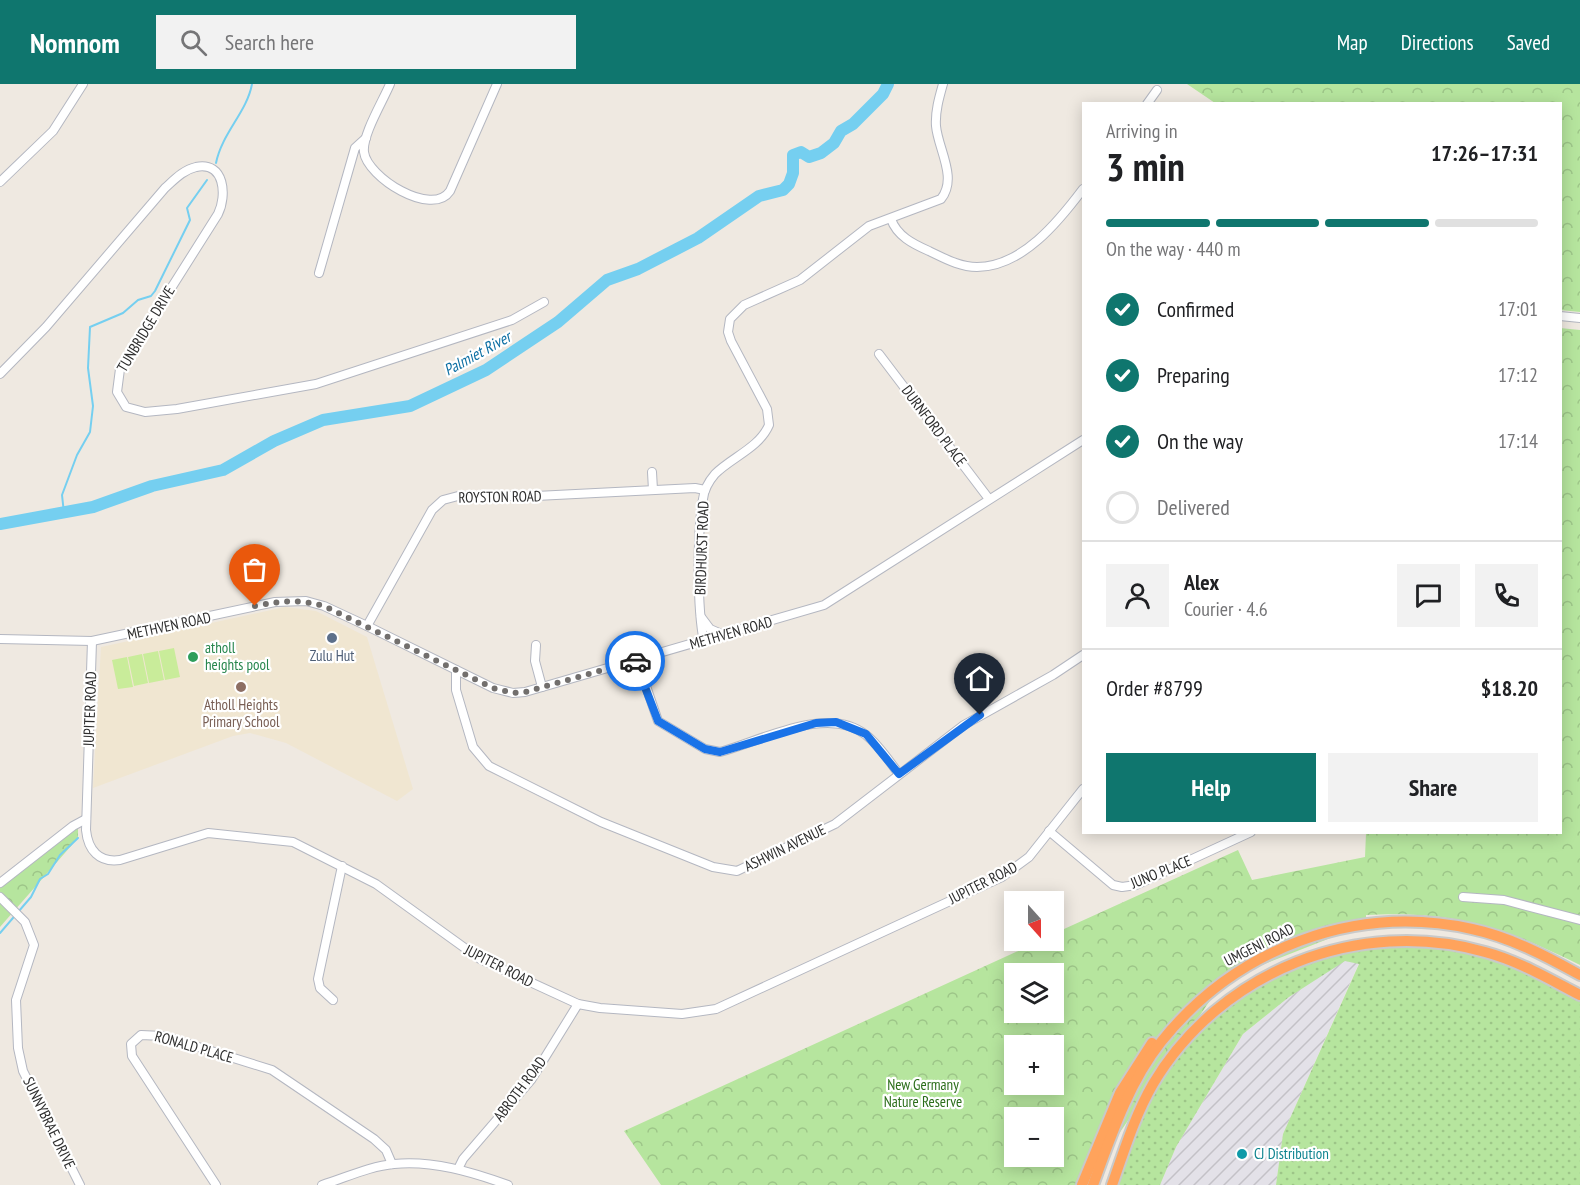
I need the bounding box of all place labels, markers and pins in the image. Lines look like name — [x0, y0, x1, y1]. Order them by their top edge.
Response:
pin — [229, 544, 280, 606]
marker: Zulu Hut — [325, 631, 339, 645]
place label: atholl heights pool — [205, 638, 270, 674]
place label: Zulu Hut — [310, 646, 354, 665]
marker: atholl heights pool — [186, 650, 200, 664]
pin — [954, 653, 1005, 715]
marker: Atholl Heights Primary School — [234, 680, 248, 694]
place label: Atholl Heights Primary School — [203, 695, 280, 731]
place label: CJ Distribution — [1254, 1144, 1329, 1163]
marker: CJ Distribution — [1235, 1147, 1249, 1161]

